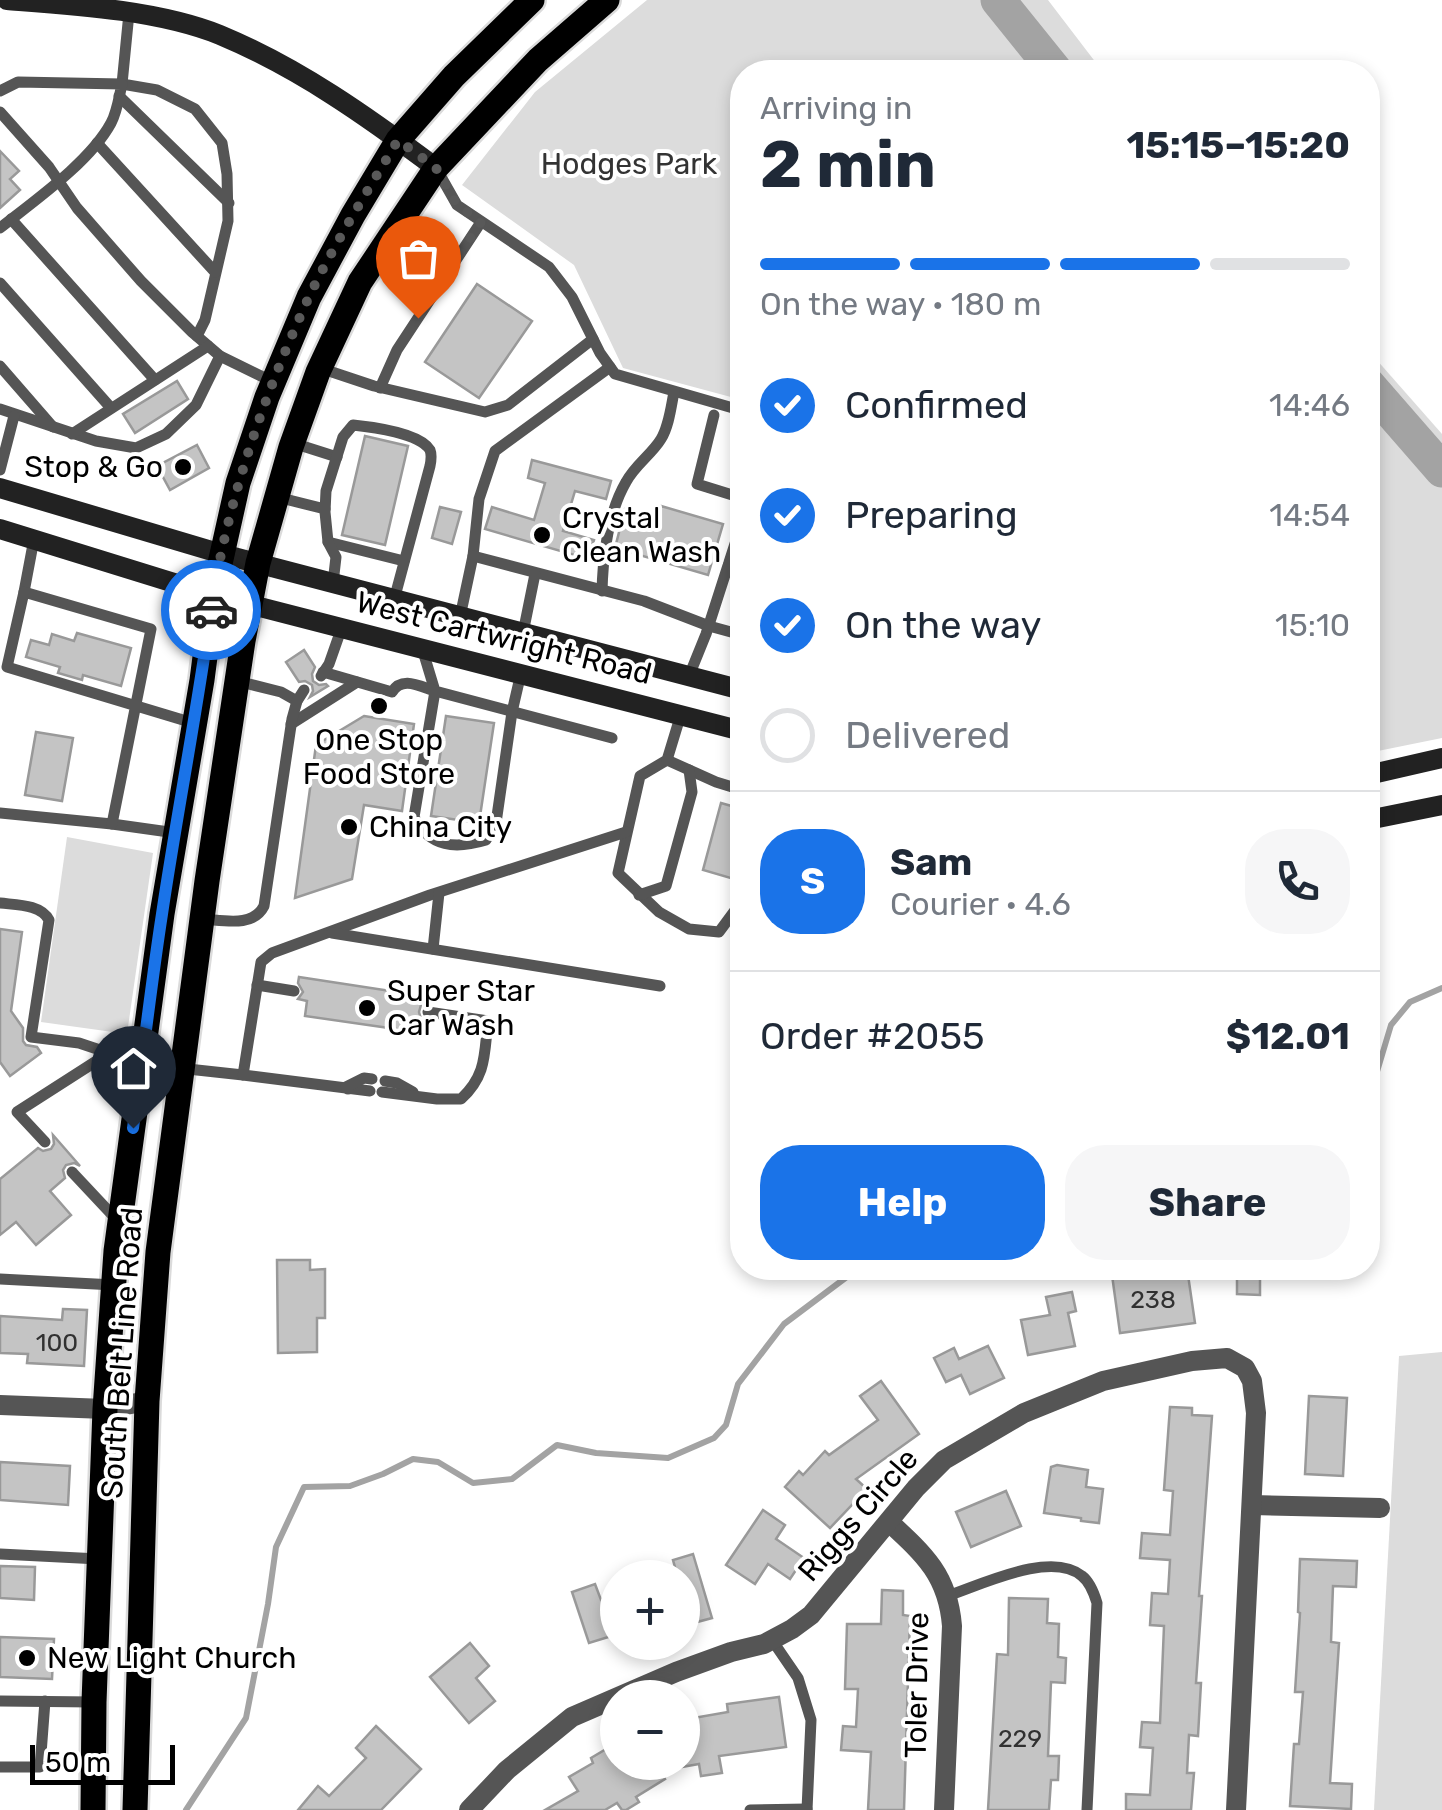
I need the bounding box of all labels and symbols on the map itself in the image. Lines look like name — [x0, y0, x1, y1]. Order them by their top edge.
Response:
park label: Hodges Park — [541, 146, 718, 182]
pin — [376, 216, 461, 319]
place label: Stop & Go — [24, 449, 163, 485]
marker: Stop & Go — [172, 456, 194, 478]
place label: Crystal Clean Wash — [562, 500, 721, 570]
marker: Crystal Clean Wash — [531, 524, 553, 546]
courier — [161, 560, 261, 660]
street label: West Cartwright Road — [353, 584, 655, 692]
marker: One Stop Food Store — [368, 695, 390, 717]
place label: One Stop Food Store — [303, 722, 455, 792]
place label: China City — [369, 809, 512, 845]
marker: China City — [338, 816, 360, 838]
place label: Super Star Car Wash — [387, 973, 535, 1043]
marker: Super Star Car Wash — [356, 997, 378, 1019]
pin — [91, 1026, 176, 1129]
street label: South Belt Line Road — [94, 1206, 150, 1500]
house number: 238 — [1130, 1285, 1176, 1314]
house number: 100 — [36, 1328, 78, 1357]
street label: Riggs Circle — [790, 1441, 926, 1589]
street label: Toler Drive — [898, 1612, 936, 1758]
place label: New Light Church — [47, 1640, 296, 1676]
marker: New Light Church — [16, 1647, 38, 1669]
house number: 229 — [998, 1724, 1042, 1753]
scale bar — [30, 1740, 175, 1784]

